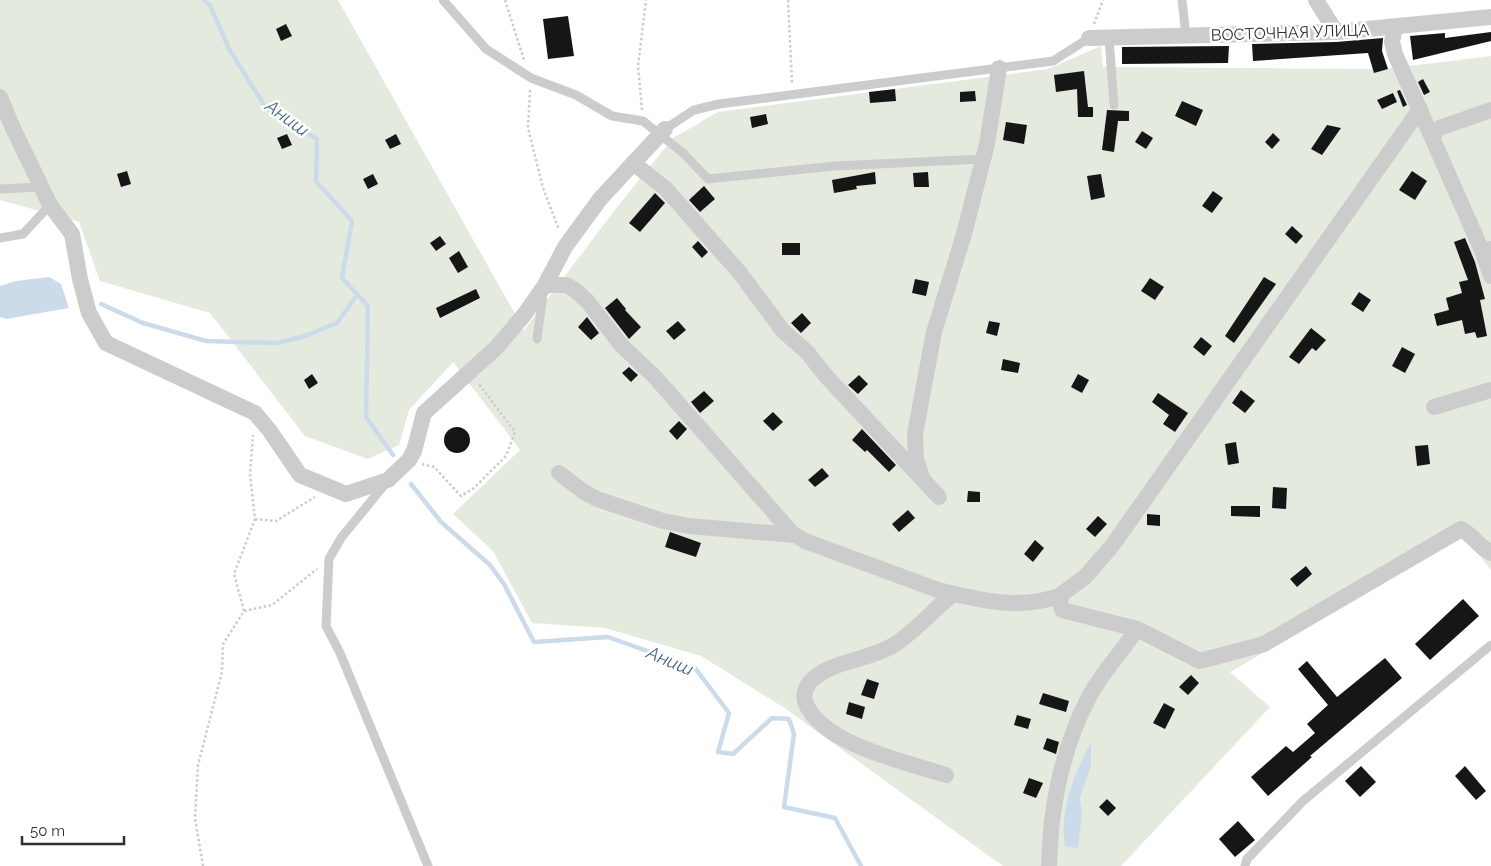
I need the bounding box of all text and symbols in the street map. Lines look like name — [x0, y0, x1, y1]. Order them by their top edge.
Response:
street label: ВОСТОЧНАЯ УЛИЦА — [1211, 20, 1370, 45]
water label: Аниш — [261, 94, 313, 140]
water label: Аниш — [643, 641, 697, 680]
scale bar — [22, 814, 125, 846]
text: 50 m — [30, 822, 65, 840]

